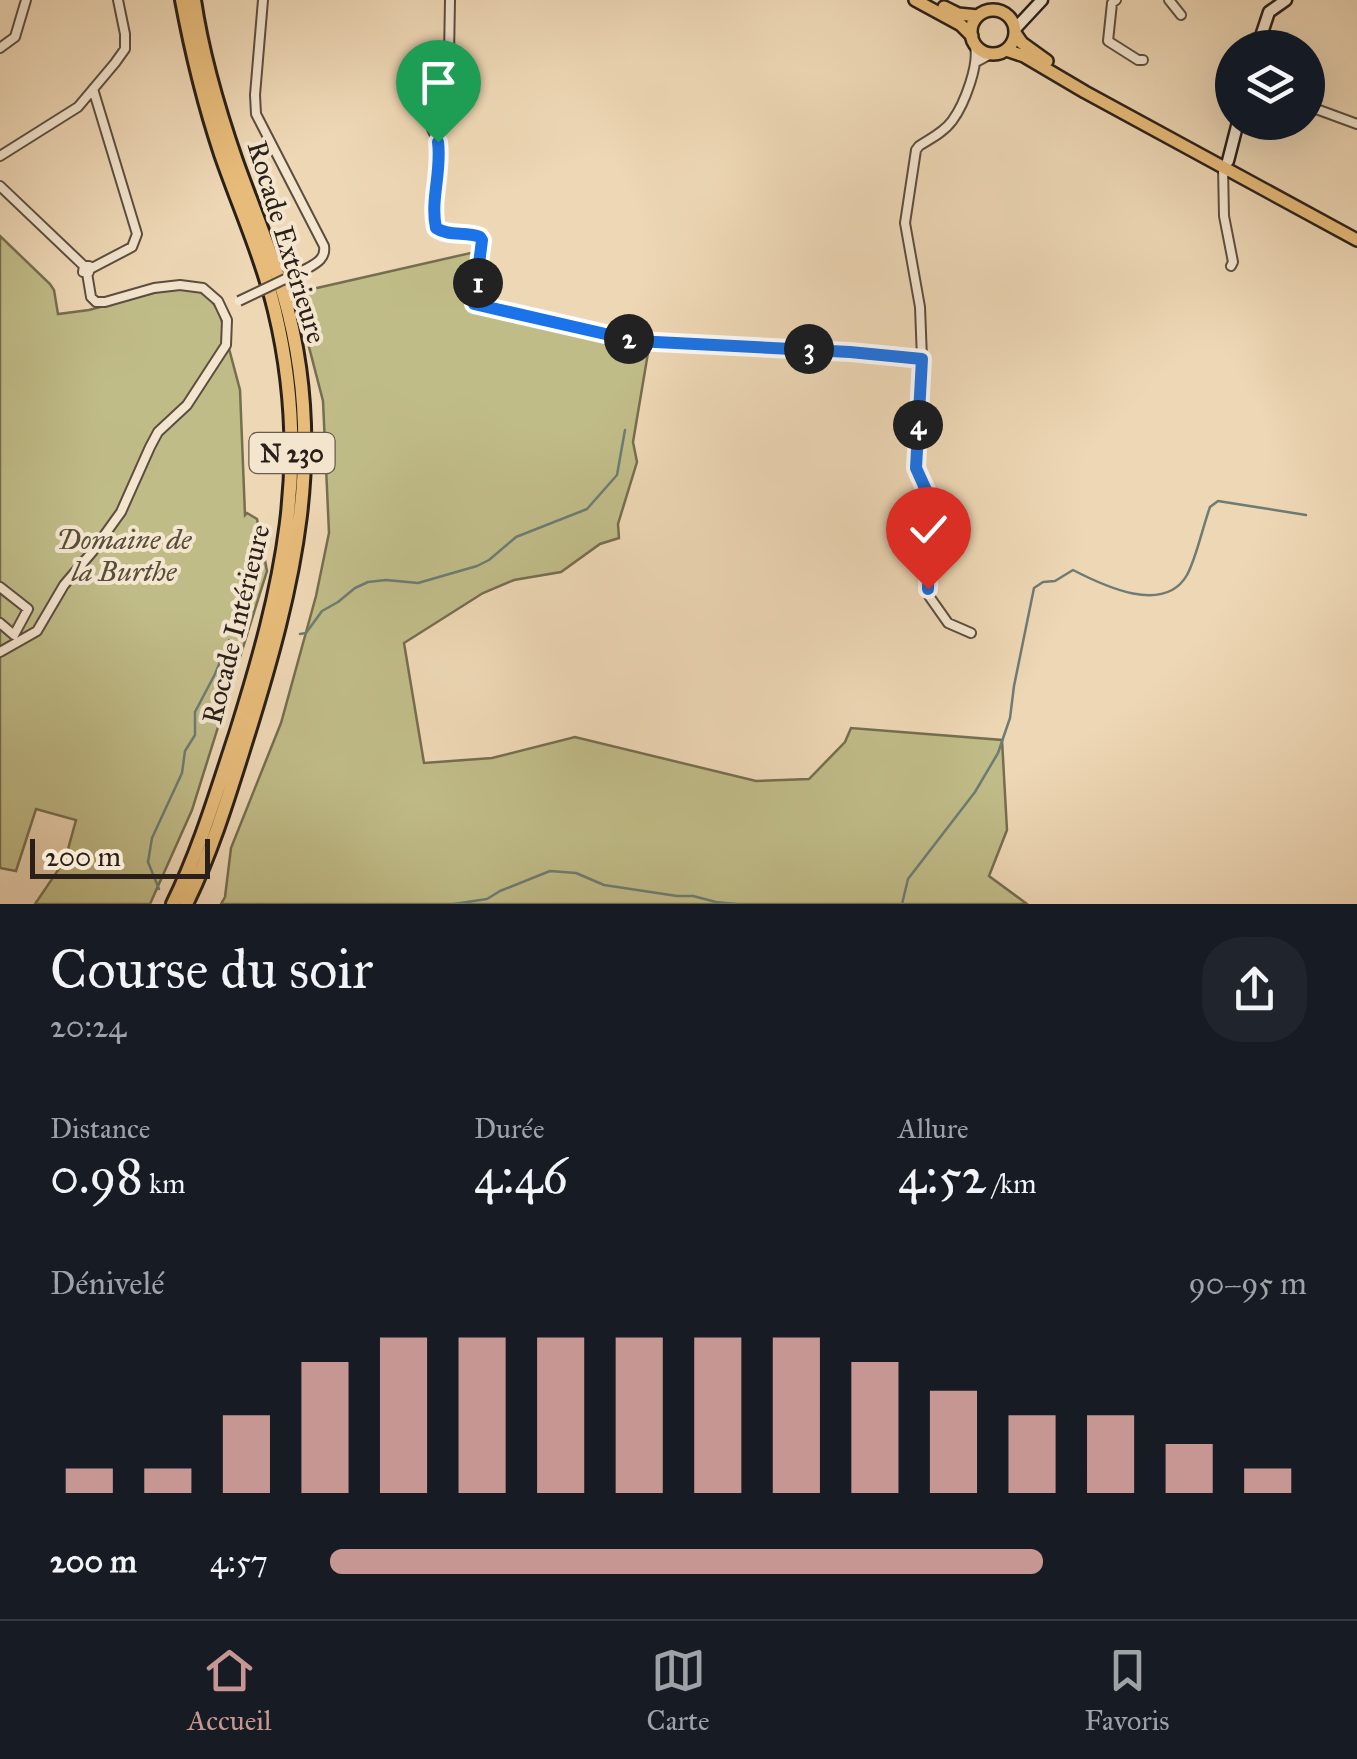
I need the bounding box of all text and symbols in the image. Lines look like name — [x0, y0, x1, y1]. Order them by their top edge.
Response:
map controls — [1215, 30, 1325, 140]
button: layers — [1215, 30, 1325, 140]
pin — [396, 40, 481, 143]
icon: arrive — [411, 55, 466, 110]
street label: Rocade Extérieure — [240, 137, 334, 347]
pin: 1 — [453, 258, 503, 308]
text: 1 — [472, 265, 484, 300]
pin: 2 — [604, 314, 654, 364]
text: 2 — [622, 321, 636, 356]
pin: 3 — [784, 324, 834, 374]
text: 3 — [803, 331, 815, 366]
pin: 4 — [893, 400, 943, 450]
text: 4 — [910, 407, 926, 442]
road number: N 230 — [250, 433, 334, 473]
pin — [886, 487, 971, 590]
icon: check — [901, 502, 956, 557]
street label: Rocade Intérieure — [194, 521, 278, 727]
park label: Domaine de la Burthe — [57, 522, 192, 589]
scale bar — [30, 834, 210, 878]
text: 200 m — [45, 839, 121, 874]
text: Course du soir — [50, 936, 373, 1003]
button: share — [1202, 937, 1307, 1042]
text: 20:24 — [50, 1007, 126, 1046]
text: Distance — [50, 1111, 150, 1146]
text: Durée — [474, 1111, 545, 1146]
text: Allure — [898, 1111, 969, 1146]
text: 0.98 — [50, 1146, 143, 1207]
text: 4:46 — [474, 1146, 568, 1207]
text: 4:52 — [898, 1146, 986, 1207]
text: km — [143, 1166, 186, 1201]
text: /km — [986, 1166, 1036, 1201]
text: Dénivelé — [50, 1264, 165, 1303]
text: 90–95 m — [1189, 1264, 1307, 1303]
text: 200 m — [50, 1542, 137, 1581]
text: 4:57 — [210, 1542, 268, 1581]
tab: Accueil — [187, 1643, 272, 1738]
tab: Carte — [647, 1643, 710, 1738]
tab: Favoris — [1084, 1643, 1170, 1738]

